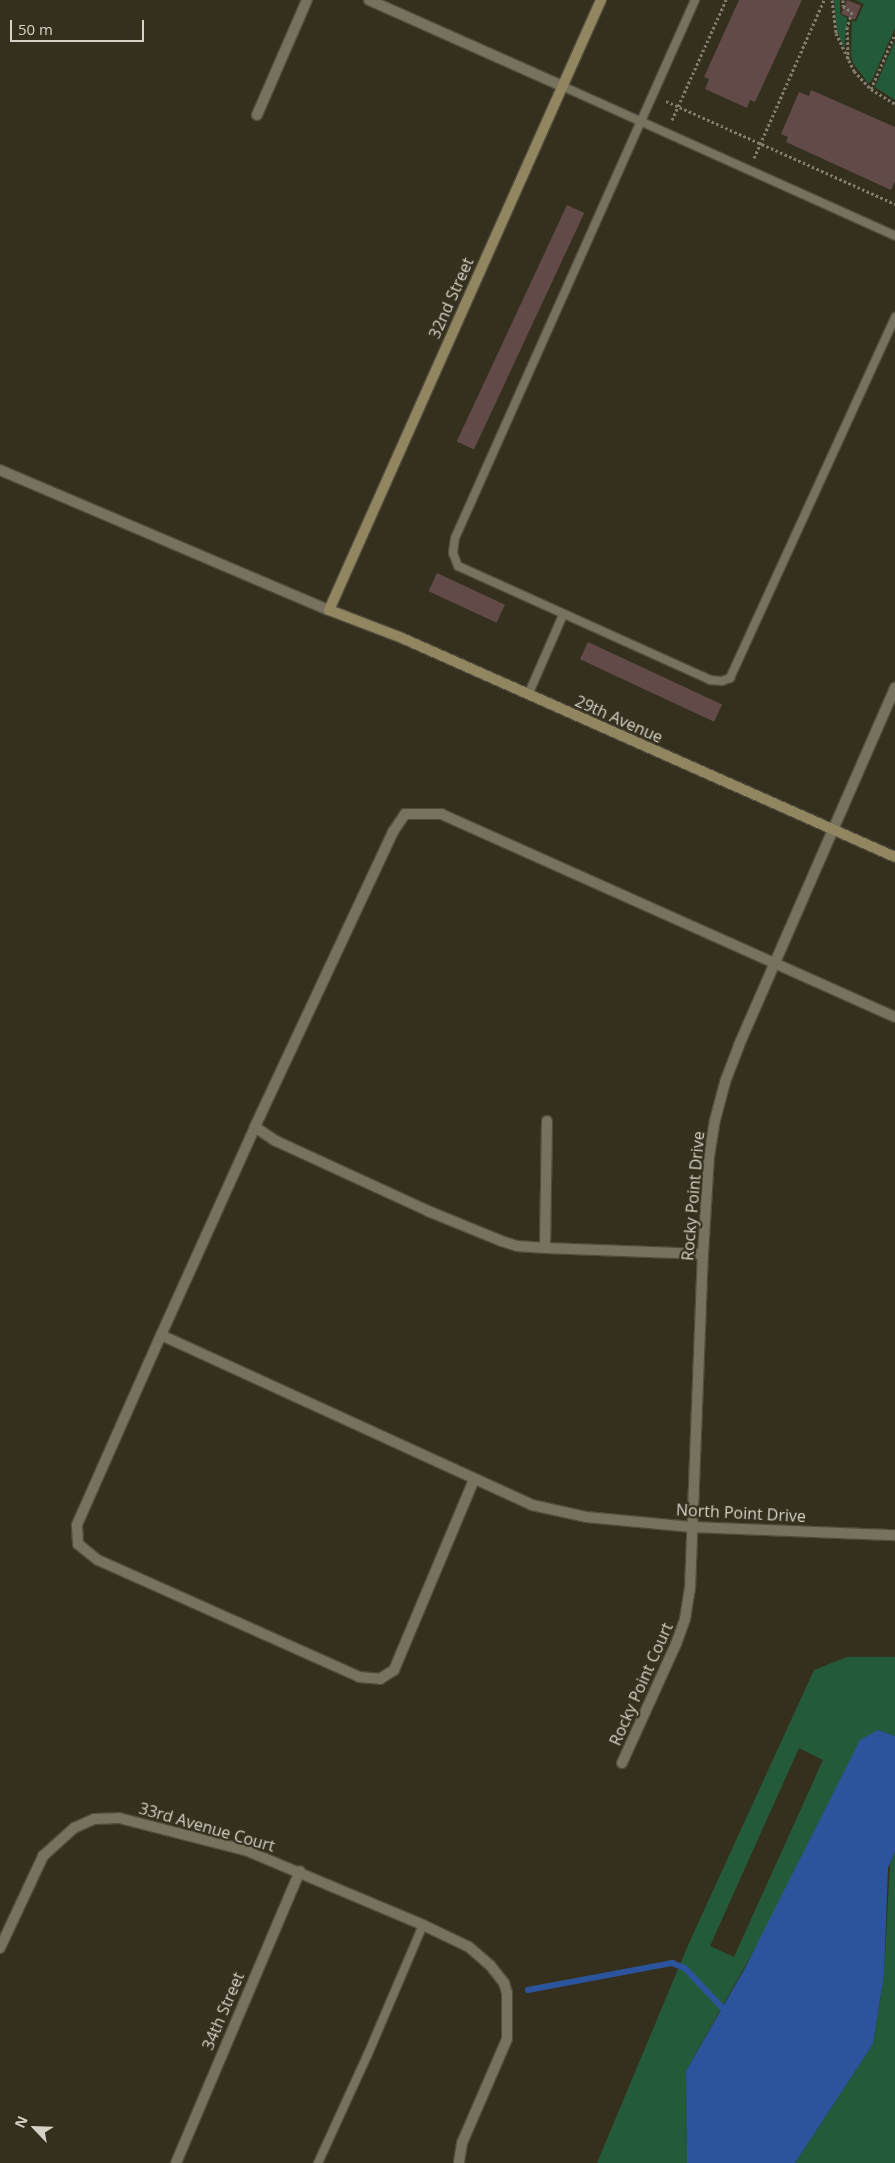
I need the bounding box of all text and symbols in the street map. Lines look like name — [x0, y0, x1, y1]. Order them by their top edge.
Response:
scale bar — [12, 10, 146, 42]
text: 50 m — [18, 19, 53, 39]
street label: 32nd Street — [425, 254, 477, 342]
street label: 29th Avenue — [572, 691, 666, 747]
street label: Rocky Point Drive — [678, 1130, 708, 1262]
street label: North Point Drive — [676, 1500, 806, 1526]
street label: Rocky Point Court — [605, 1620, 677, 1748]
street label: 33rd Avenue Court — [137, 1798, 277, 1856]
street label: 34th Street — [198, 1969, 248, 2053]
north arrow — [10, 2103, 60, 2153]
text: N — [10, 2113, 32, 2131]

